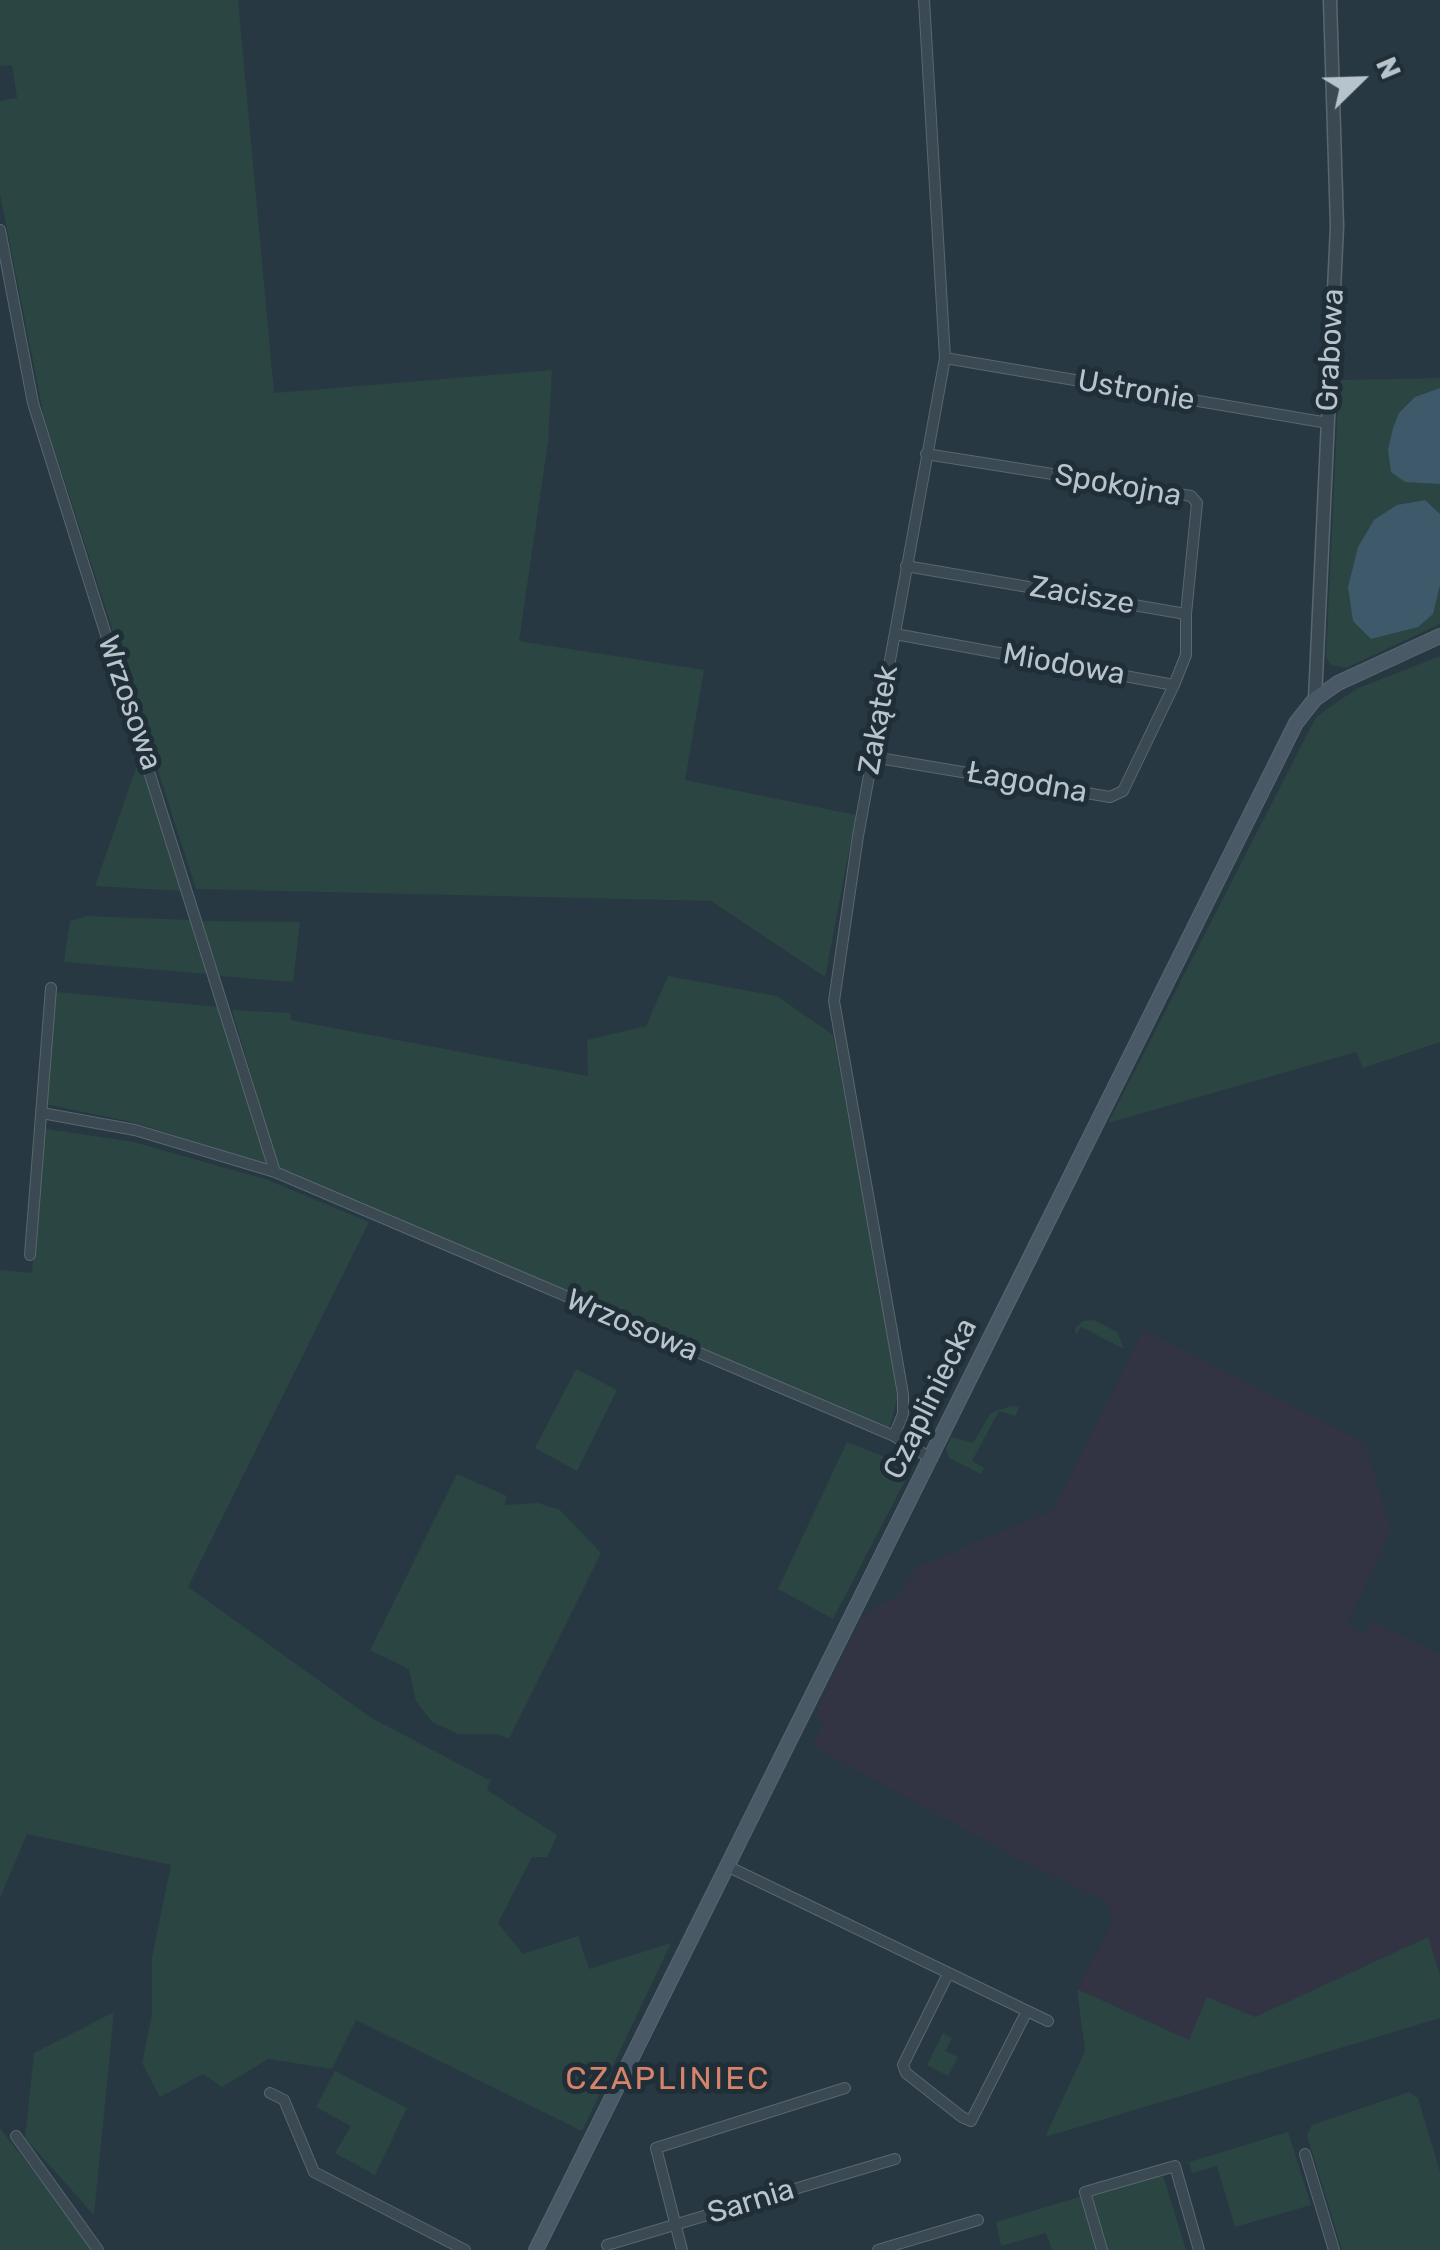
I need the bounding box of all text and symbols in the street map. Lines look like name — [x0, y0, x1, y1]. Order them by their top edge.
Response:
north arrow — [1310, 30, 1410, 130]
text: N — [1369, 52, 1407, 84]
street label: Grabowa — [1310, 288, 1352, 412]
street label: Ustronie — [1075, 363, 1197, 419]
street label: Spokojna — [1052, 457, 1184, 515]
street label: Zacisze — [1027, 569, 1137, 623]
street label: Wrzosowa — [89, 631, 169, 775]
street label: Miodowa — [1000, 637, 1128, 693]
street label: Zakątek — [852, 663, 906, 777]
street label: Łagodna — [964, 755, 1090, 811]
street label: Wrzosowa — [561, 1282, 703, 1370]
street label: Czapliniecka — [877, 1313, 985, 1485]
district label: CZAPLINIEC — [565, 2061, 771, 2099]
street label: Sarnia — [703, 2172, 799, 2232]

